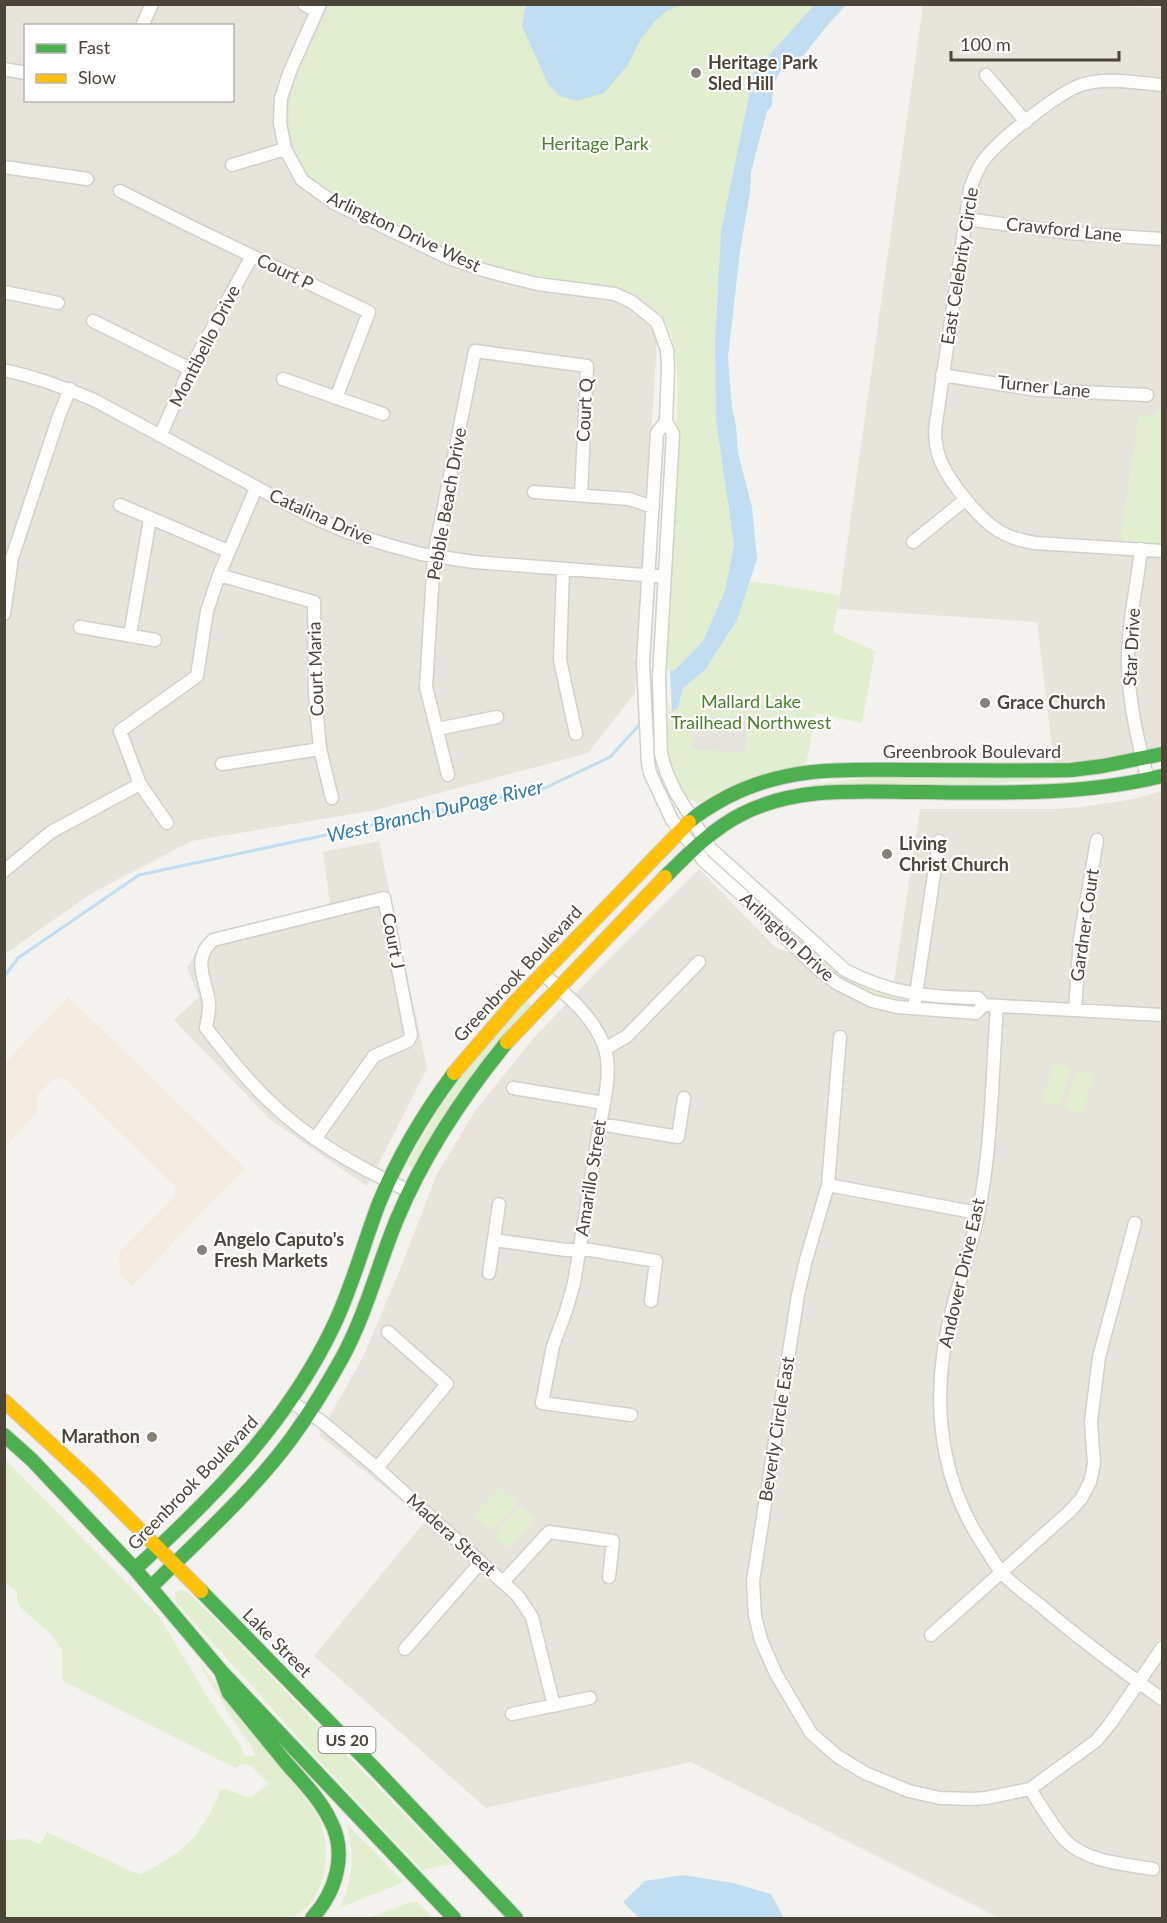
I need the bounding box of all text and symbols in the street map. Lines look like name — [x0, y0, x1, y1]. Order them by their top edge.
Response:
legend — [24, 24, 234, 102]
scale bar — [951, 24, 1119, 62]
text: 100 m — [960, 33, 1011, 55]
text: Fast — [78, 36, 111, 58]
place label: Heritage Park Sled Hill — [708, 51, 818, 94]
text: Slow — [78, 66, 116, 88]
marker: Heritage Park Sled Hill — [689, 66, 703, 80]
park label: Heritage Park — [541, 132, 650, 154]
street label: Arlington Drive West — [324, 186, 485, 276]
street label: East Celebrity Circle — [936, 186, 982, 346]
street label: Crawford Lane — [1005, 212, 1123, 246]
street label: Court P — [253, 248, 318, 294]
street label: Montibello Drive — [164, 281, 244, 410]
street label: Turner Lane — [997, 370, 1092, 402]
street label: Court Q — [571, 377, 597, 443]
street label: Pebble Beach Drive — [422, 426, 470, 582]
street label: Catalina Drive — [266, 483, 377, 549]
street label: Star Drive — [1118, 607, 1144, 687]
street label: Court Maria — [302, 621, 328, 717]
park label: Mallard Lake Trailhead Northwest — [671, 690, 832, 733]
place label: Grace Church — [997, 691, 1106, 713]
marker: Grace Church — [978, 696, 992, 710]
street label: Greenbrook Boulevard — [883, 740, 1061, 762]
water label: West Branch DuPage River — [324, 773, 547, 847]
place label: Living Christ Church — [899, 832, 1009, 875]
marker: Living Christ Church — [880, 847, 894, 861]
street label: Gardner Court — [1065, 866, 1103, 983]
street label: Arlington Drive — [736, 887, 839, 986]
street label: Greenbrook Boulevard — [448, 901, 586, 1046]
street label: Court J — [378, 911, 410, 971]
street label: Amarillo Street — [570, 1118, 610, 1238]
street label: Andover Drive East — [933, 1195, 989, 1350]
place label: Angelo Caputo's Fresh Markets — [213, 1228, 344, 1271]
marker: Angelo Caputo's Fresh Markets — [195, 1243, 209, 1257]
street label: Beverly Circle East — [754, 1354, 798, 1503]
street label: Greenbrook Boulevard — [122, 1411, 262, 1554]
place label: Marathon — [61, 1425, 140, 1447]
marker: Marathon — [145, 1430, 159, 1444]
street label: Madera Street — [403, 1488, 501, 1580]
street label: Lake Street — [239, 1603, 317, 1682]
road number: US 20 — [318, 1727, 376, 1753]

